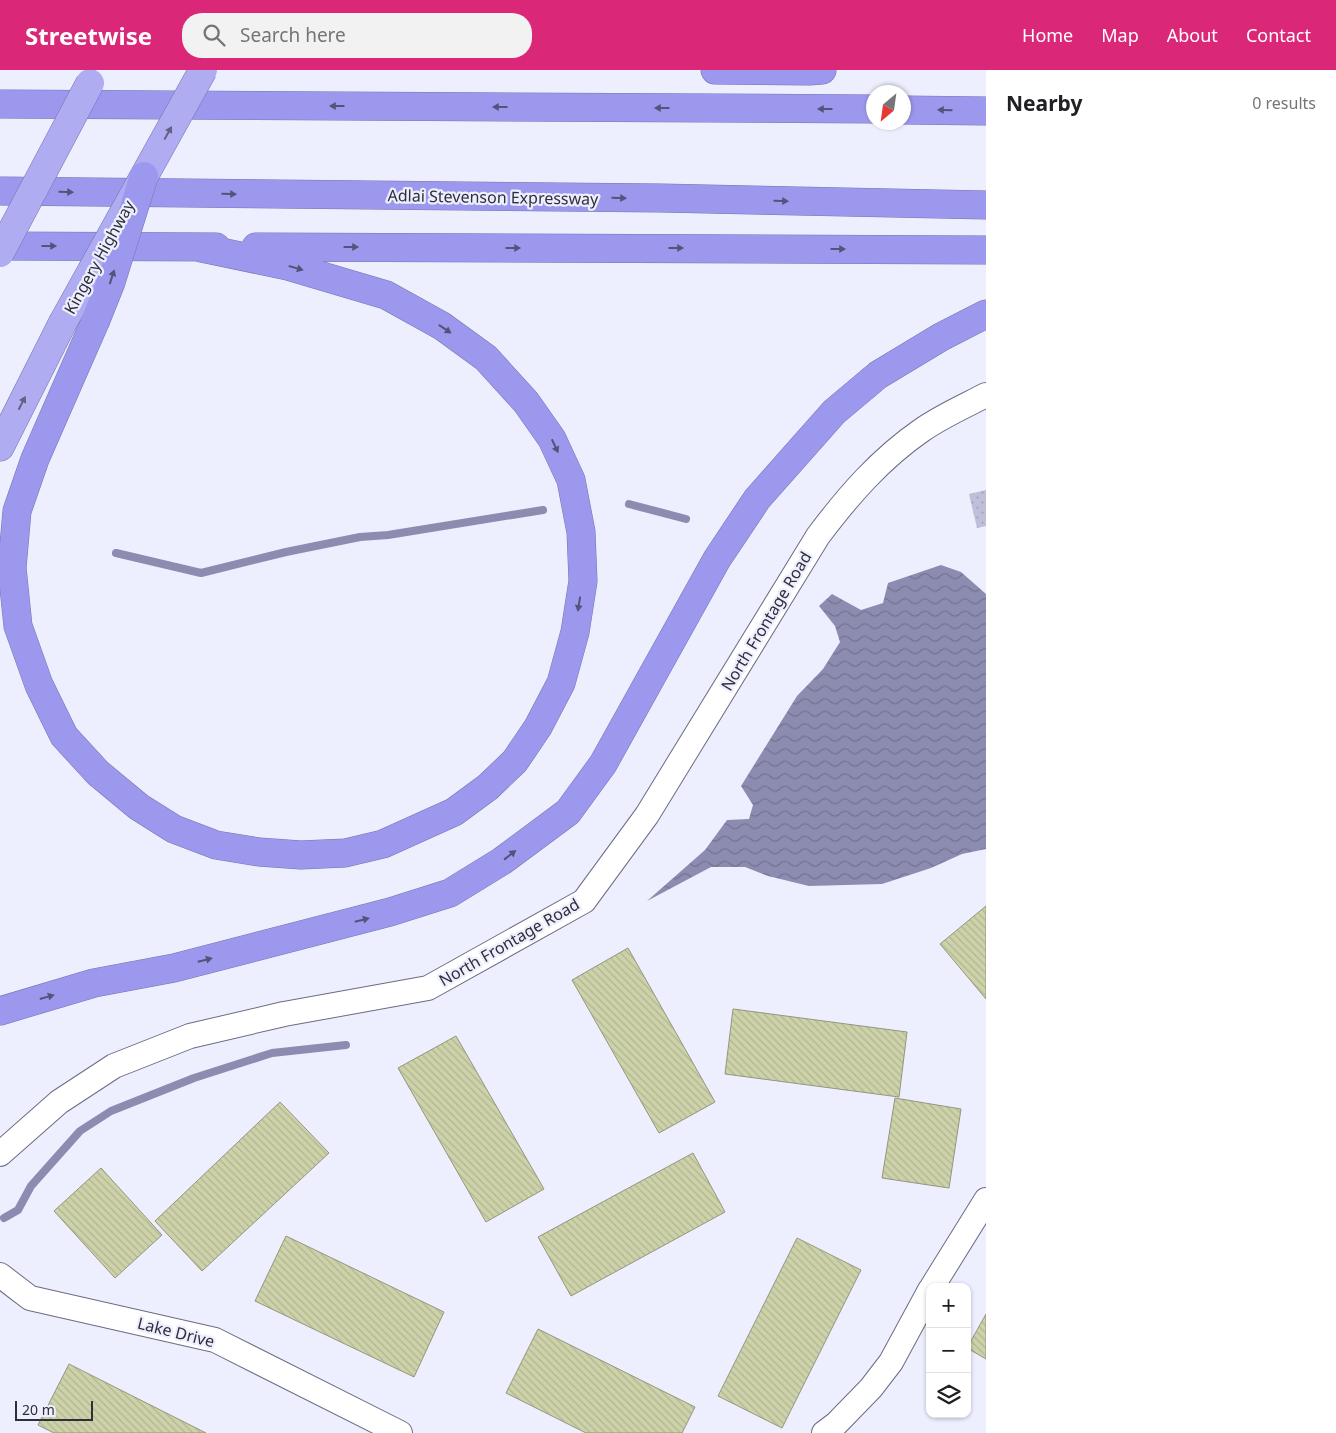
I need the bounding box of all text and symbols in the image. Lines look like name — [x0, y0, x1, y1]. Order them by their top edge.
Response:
search box — [182, 13, 532, 58]
text: Streetwise — [25, 19, 152, 52]
icon: search — [200, 21, 228, 49]
text: Search here — [240, 22, 346, 48]
text: Home — [1022, 23, 1073, 47]
text: Map — [1101, 23, 1139, 47]
text: About — [1167, 23, 1218, 47]
text: Contact — [1246, 23, 1311, 47]
north arrow — [866, 85, 911, 130]
text: Nearby — [1006, 89, 1082, 117]
text: 0 results — [1252, 92, 1316, 114]
one-way arrow — [329, 102, 345, 110]
one-way arrow — [492, 103, 508, 111]
one-way arrow — [654, 104, 670, 112]
one-way arrow — [817, 105, 833, 113]
one-way arrow — [936, 106, 952, 114]
one-way arrow — [164, 126, 172, 140]
street label: Adlai Stevenson Expressway — [387, 184, 599, 210]
one-way arrow — [58, 188, 74, 196]
one-way arrow — [221, 190, 237, 198]
one-way arrow — [611, 194, 627, 202]
street label: Kingery Highway — [59, 195, 140, 318]
one-way arrow — [773, 197, 789, 205]
one-way arrow — [41, 242, 57, 250]
one-way arrow — [343, 243, 359, 251]
one-way arrow — [505, 244, 521, 252]
one-way arrow — [668, 244, 684, 252]
one-way arrow — [830, 245, 846, 253]
one-way arrow — [289, 265, 304, 273]
one-way arrow — [109, 269, 117, 284]
one-way arrow — [439, 324, 452, 334]
one-way arrow — [18, 396, 26, 410]
one-way arrow — [552, 439, 560, 453]
street label: North Frontage Road — [716, 547, 816, 695]
one-way arrow — [575, 596, 583, 612]
one-way arrow — [503, 850, 516, 860]
street label: North Frontage Road — [435, 893, 583, 991]
one-way arrow — [355, 915, 370, 923]
one-way arrow — [197, 956, 212, 964]
one-way arrow — [39, 992, 54, 1000]
map controls — [926, 1283, 971, 1418]
button: + — [926, 1283, 971, 1328]
street label: Lake Drive — [135, 1312, 217, 1352]
button: − — [926, 1328, 971, 1373]
button: layers — [926, 1373, 971, 1418]
scale bar — [15, 1398, 92, 1421]
text: 20 m — [22, 1400, 55, 1419]

